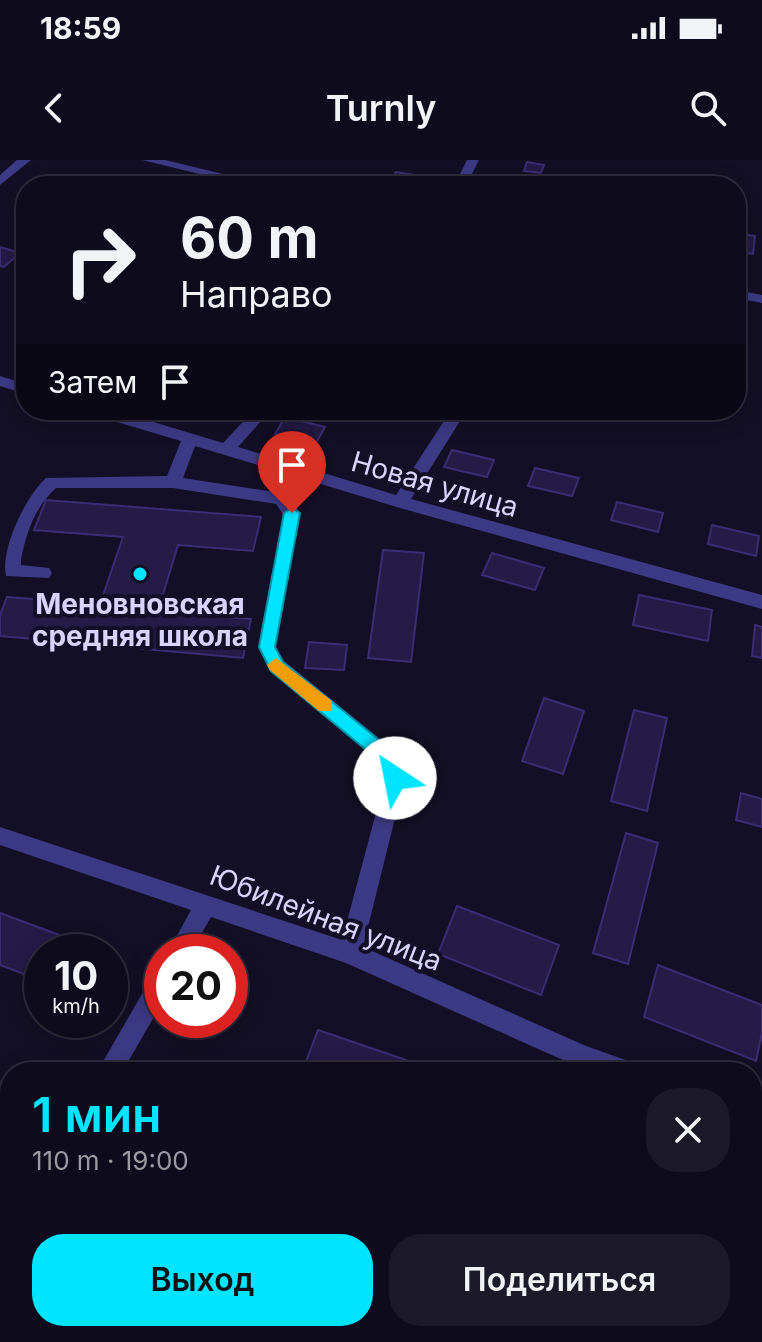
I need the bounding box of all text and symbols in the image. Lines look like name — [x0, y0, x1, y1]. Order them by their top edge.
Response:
text: 18:59 — [40, 10, 121, 46]
icon: back — [32, 86, 76, 130]
text: Turnly — [326, 86, 436, 130]
icon: search — [686, 86, 730, 130]
text: 60 m — [180, 204, 319, 272]
icon: right — [48, 208, 152, 312]
text: Направо — [180, 272, 333, 316]
icon: arrive — [153, 360, 197, 404]
text: Затем — [48, 364, 137, 400]
pin — [258, 431, 326, 513]
icon: arrive — [270, 443, 314, 487]
street label: Новая улица — [348, 444, 522, 524]
marker: Меновновская средняя школа — [131, 565, 149, 583]
place label: Меновновская средняя школа — [32, 587, 248, 653]
position arrow — [353, 736, 437, 820]
street label: Юбилейная улица — [205, 858, 447, 978]
speed limit sign: 20 — [144, 934, 248, 1038]
text: 10 — [54, 951, 98, 1000]
text: km/h — [52, 994, 100, 1018]
text: 1 мин — [32, 1085, 161, 1144]
button: close — [646, 1088, 730, 1172]
text: 110 m · 19:00 — [32, 1145, 189, 1176]
button: Выход — [32, 1234, 373, 1326]
button: Поделиться — [389, 1234, 730, 1326]

